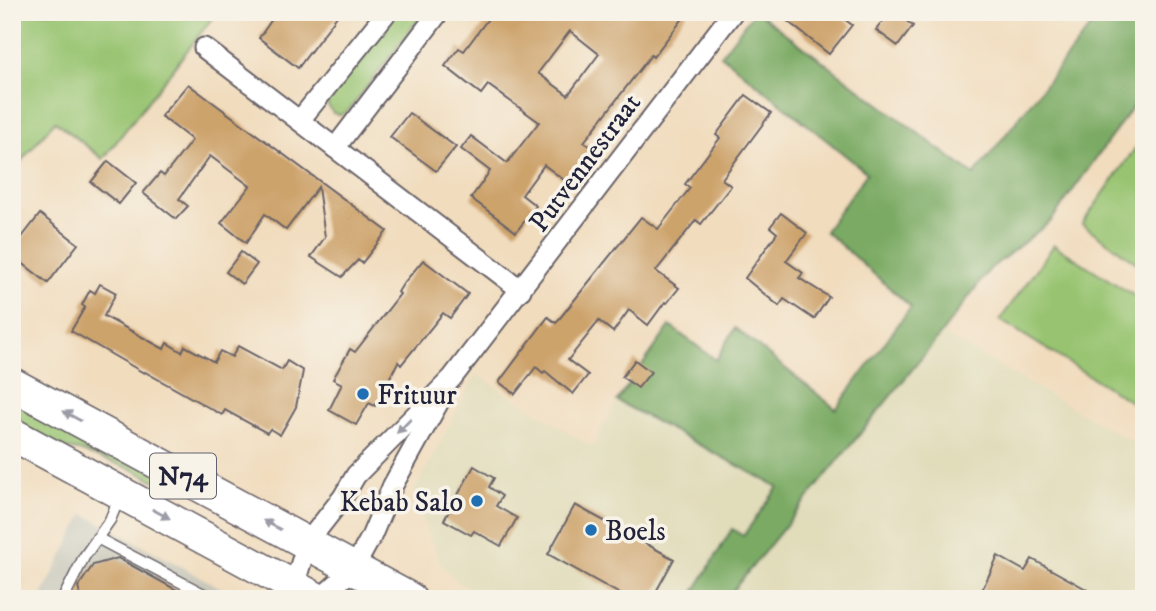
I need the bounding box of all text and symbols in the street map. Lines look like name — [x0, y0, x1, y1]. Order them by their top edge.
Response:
street label: Putvennestraat — [522, 87, 649, 239]
place label: Frituur — [377, 378, 457, 413]
marker: Frituur — [355, 386, 371, 402]
one-way arrow — [62, 410, 82, 422]
one-way arrow — [396, 418, 412, 434]
road number: N74 — [150, 454, 216, 498]
place label: Kebab Salo — [339, 485, 463, 520]
marker: Kebab Salo — [469, 493, 485, 509]
one-way arrow — [152, 508, 171, 520]
place label: Boels — [605, 514, 666, 549]
one-way arrow — [262, 519, 282, 530]
marker: Boels — [583, 522, 599, 538]

